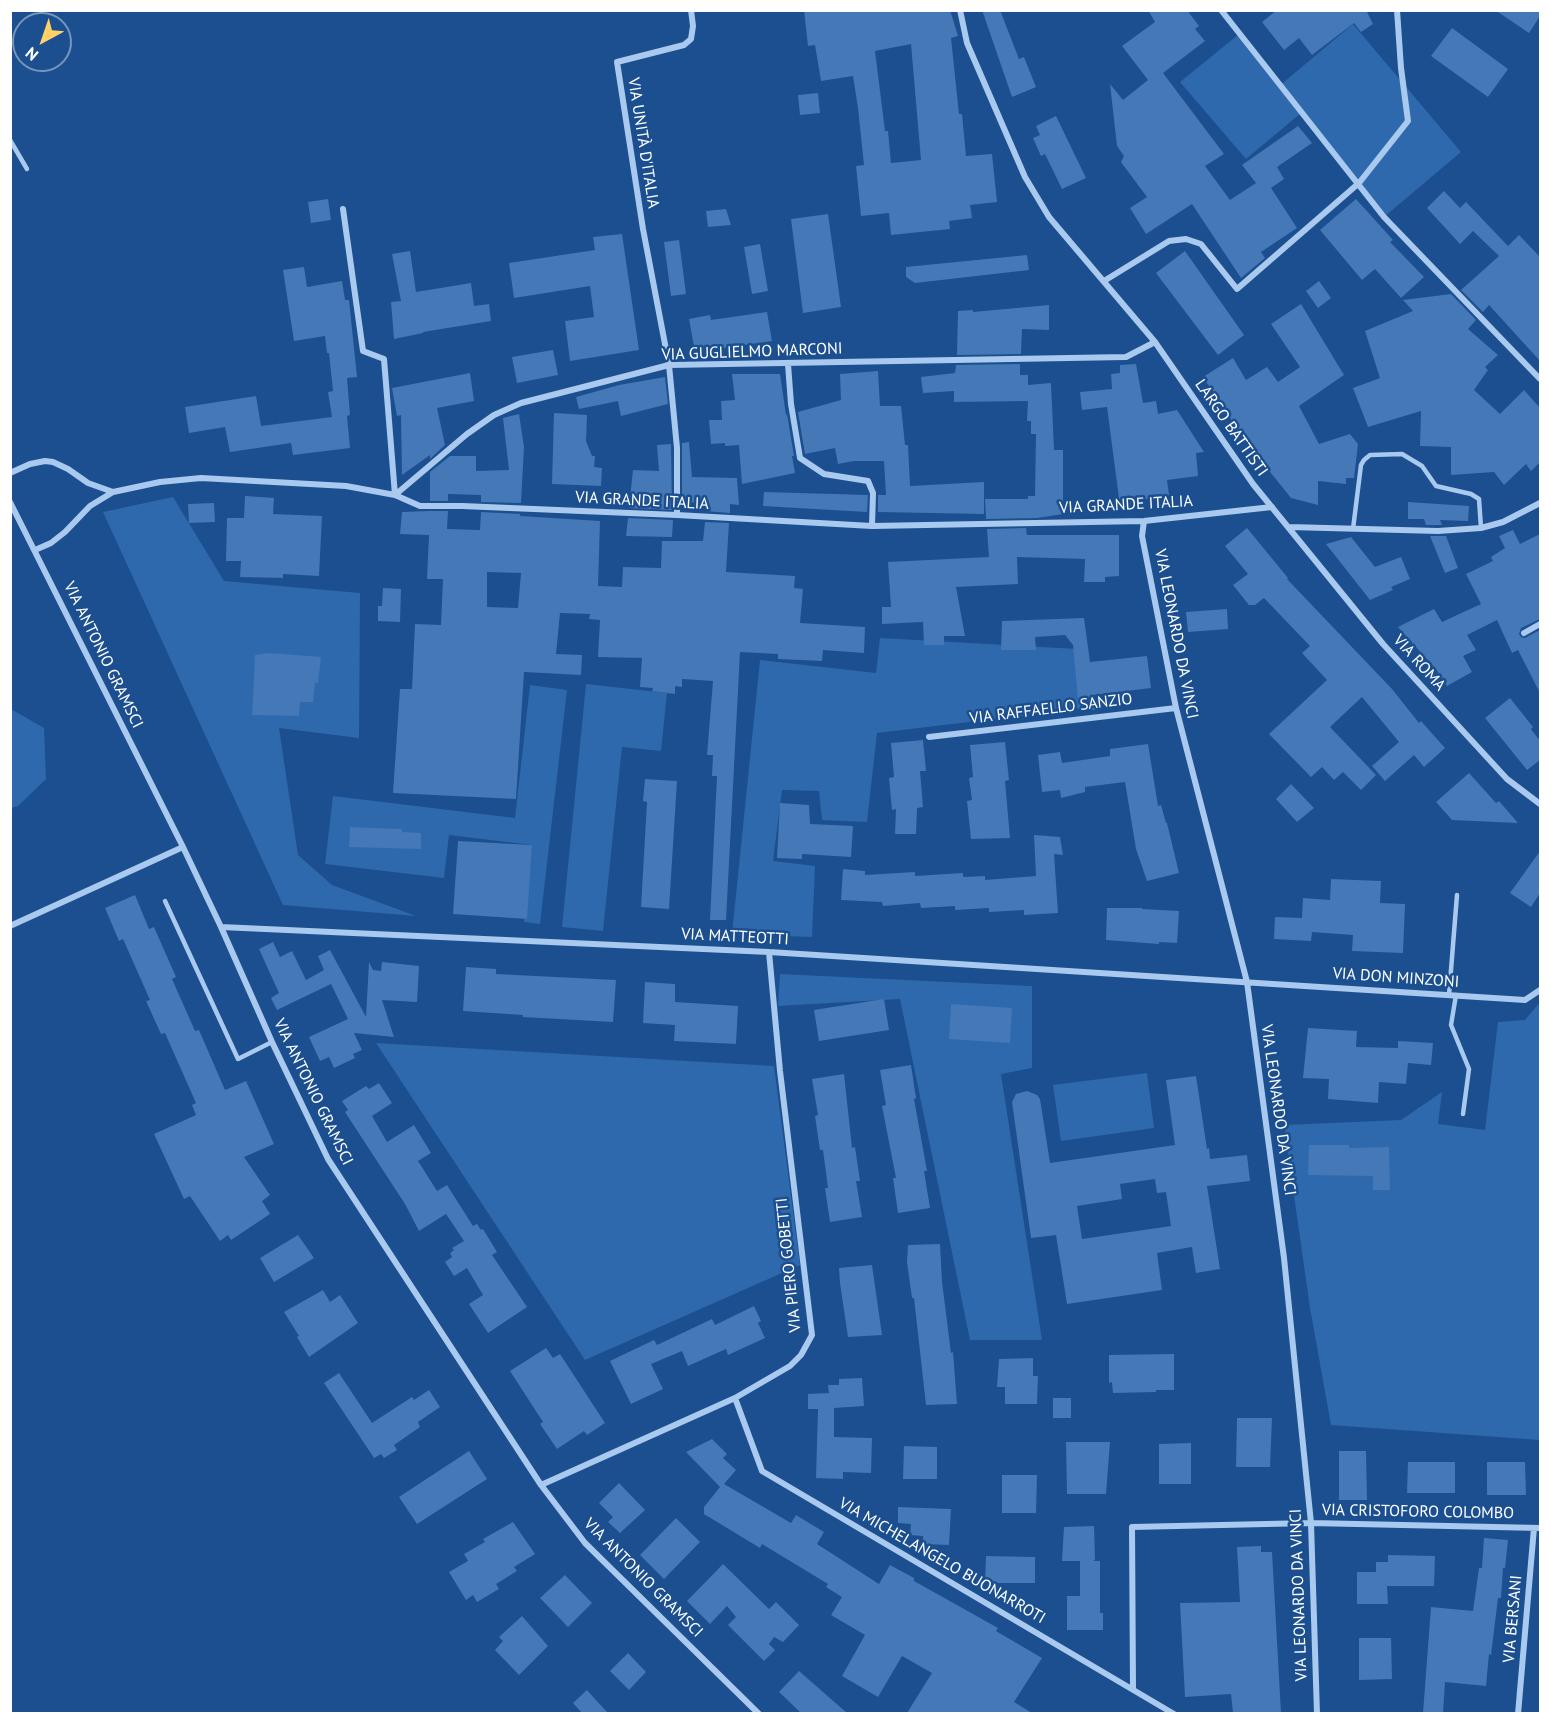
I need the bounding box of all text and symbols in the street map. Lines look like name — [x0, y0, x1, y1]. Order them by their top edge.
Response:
north arrow — [12, 12, 72, 72]
text: N — [21, 43, 42, 65]
street label: VIA UNITÀ D'ITALIA — [623, 76, 663, 210]
street label: VIA GUGLIELMO MARCONI — [661, 339, 843, 365]
street label: LARGO BATTISTI — [1190, 376, 1272, 480]
street label: VIA GRANDE ITALIA — [575, 488, 709, 514]
street label: VIA GRANDE ITALIA — [1059, 492, 1193, 518]
street label: VIA LEONARDO DA VINCI — [1150, 548, 1202, 720]
street label: VIA ANTONIO GRAMSCI — [59, 579, 147, 731]
street label: VIA ROMA — [1389, 631, 1449, 695]
street label: VIA RAFFAELLO SANZIO — [968, 689, 1134, 729]
street label: VIA MATTEOTTI — [681, 925, 789, 949]
street label: VIA DON MINZONI — [1332, 964, 1460, 992]
street label: VIA ANTONIO GRAMSCI — [269, 1016, 357, 1168]
street label: VIA LEONARDO DA VINCI — [1256, 1023, 1300, 1197]
street label: VIA PIERO GOBETTI — [772, 1197, 806, 1333]
street label: VIA MICHELANGELO BUONARROTI — [835, 1494, 1049, 1628]
street label: VIA CRISTOFORO COLOMBO — [1322, 1501, 1514, 1523]
street label: VIA LEONARDO DA VINCI — [1286, 1508, 1312, 1682]
street label: VIA ANTONIO GRAMSCI — [580, 1515, 706, 1641]
street label: VIA BERSANI — [1500, 1574, 1526, 1664]

